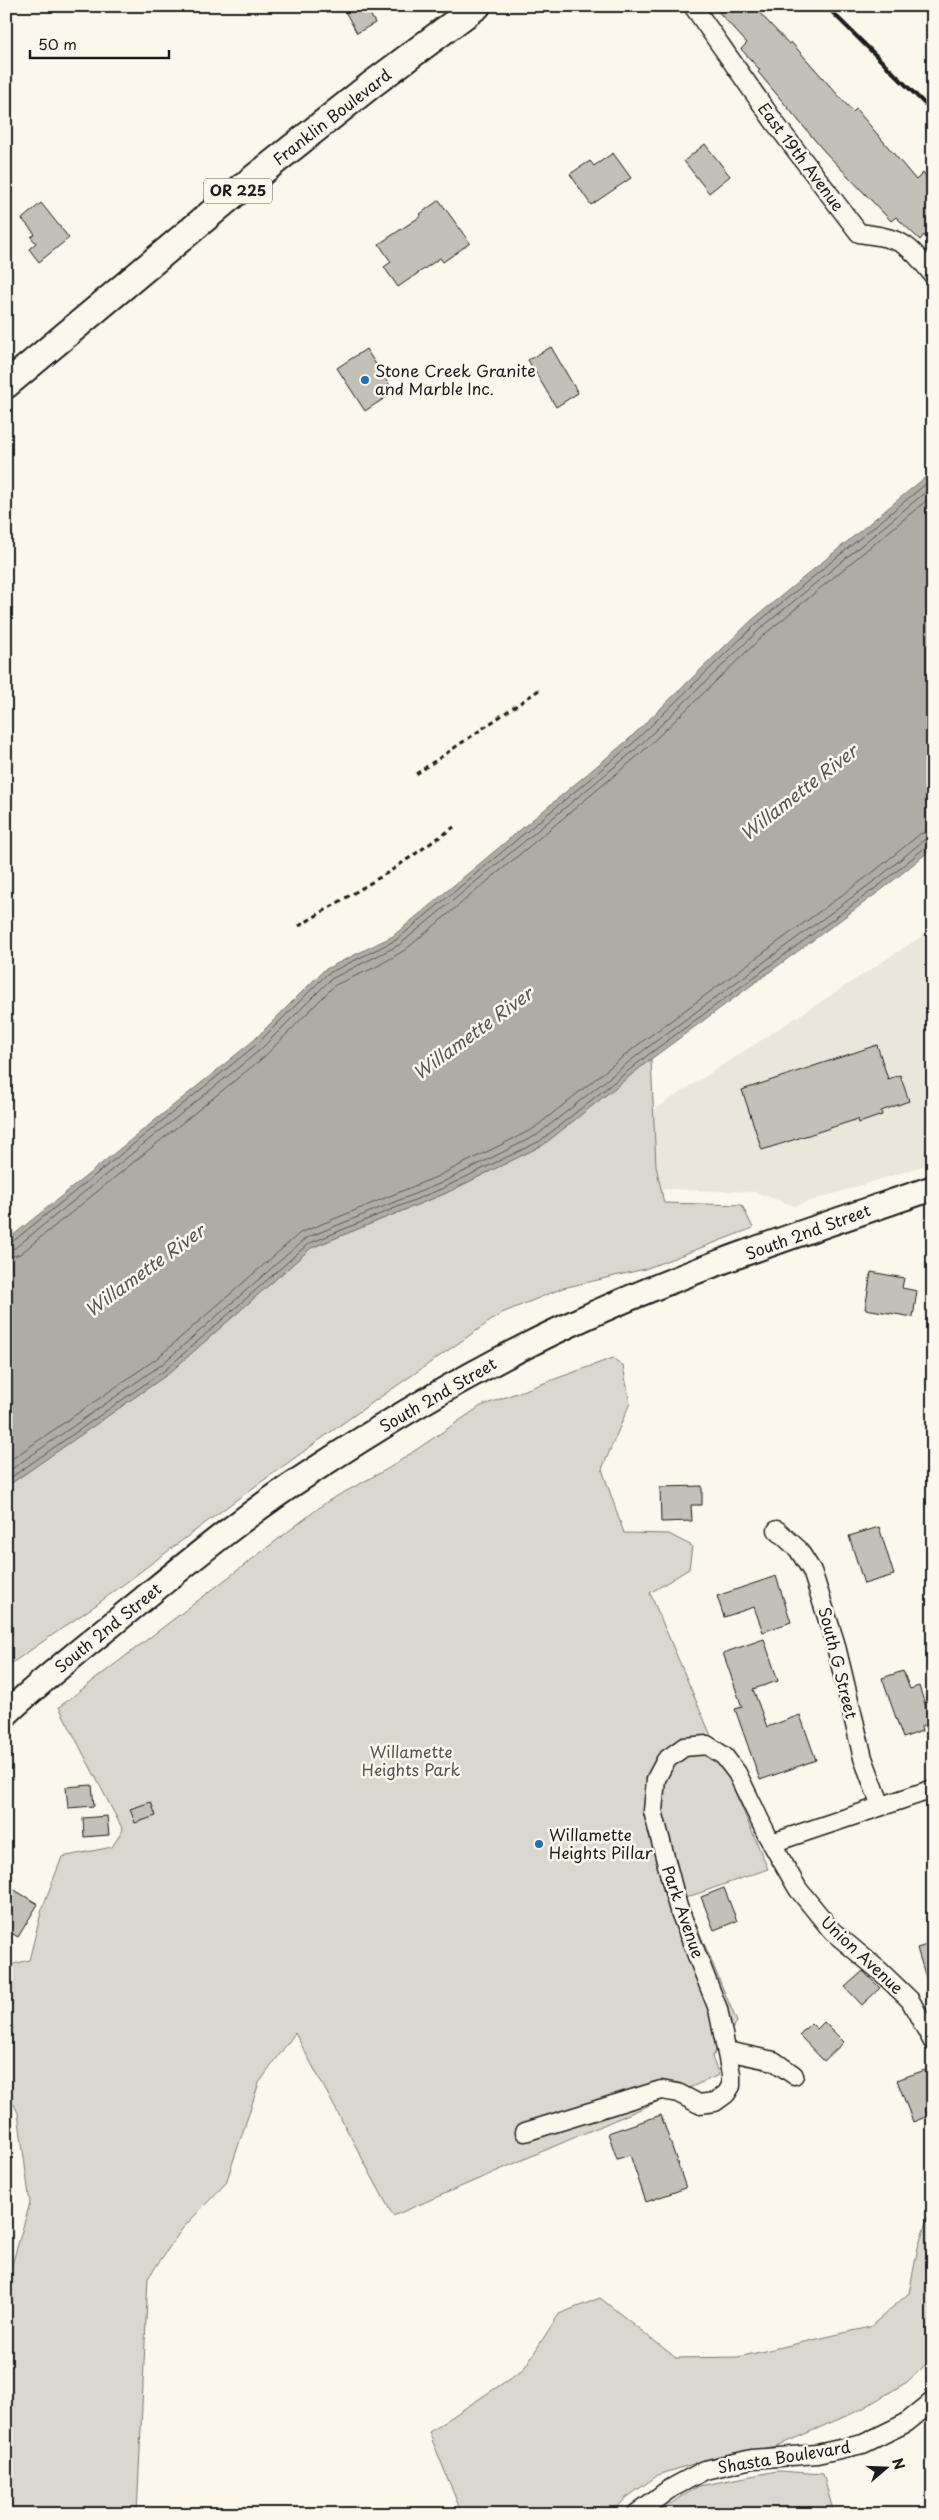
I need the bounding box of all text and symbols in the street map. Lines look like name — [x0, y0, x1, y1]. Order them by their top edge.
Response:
scale bar — [30, 28, 169, 60]
text: 50 m — [38, 32, 77, 55]
street label: Franklin Boulevard — [267, 62, 396, 170]
street label: East 19th Avenue — [753, 97, 851, 216]
road number: OR 225 — [204, 178, 272, 204]
place label: Stone Creek Granite and Marble Inc. — [375, 358, 536, 400]
marker: Stone Creek Granite and Marble Inc. — [359, 374, 371, 386]
water label: Willamette River — [734, 736, 865, 846]
water label: Willamette River — [407, 978, 540, 1086]
street label: South 2nd Street — [742, 1197, 874, 1265]
water label: Willamette River — [79, 1215, 212, 1323]
street label: South 2nd Street — [375, 1351, 501, 1437]
street label: South 2nd Street — [49, 1576, 166, 1678]
street label: South G Street — [814, 1604, 865, 1722]
park label: Willamette Heights Park — [362, 1739, 460, 1781]
place label: Willamette Heights Pillar — [549, 1822, 653, 1864]
marker: Willamette Heights Pillar — [533, 1838, 545, 1850]
street label: Park Avenue — [657, 1862, 711, 1961]
street label: Union Avenue — [816, 1910, 910, 1999]
street label: Shasta Boulevard — [716, 2434, 852, 2478]
north arrow — [862, 2442, 912, 2492]
text: N — [887, 2455, 910, 2472]

